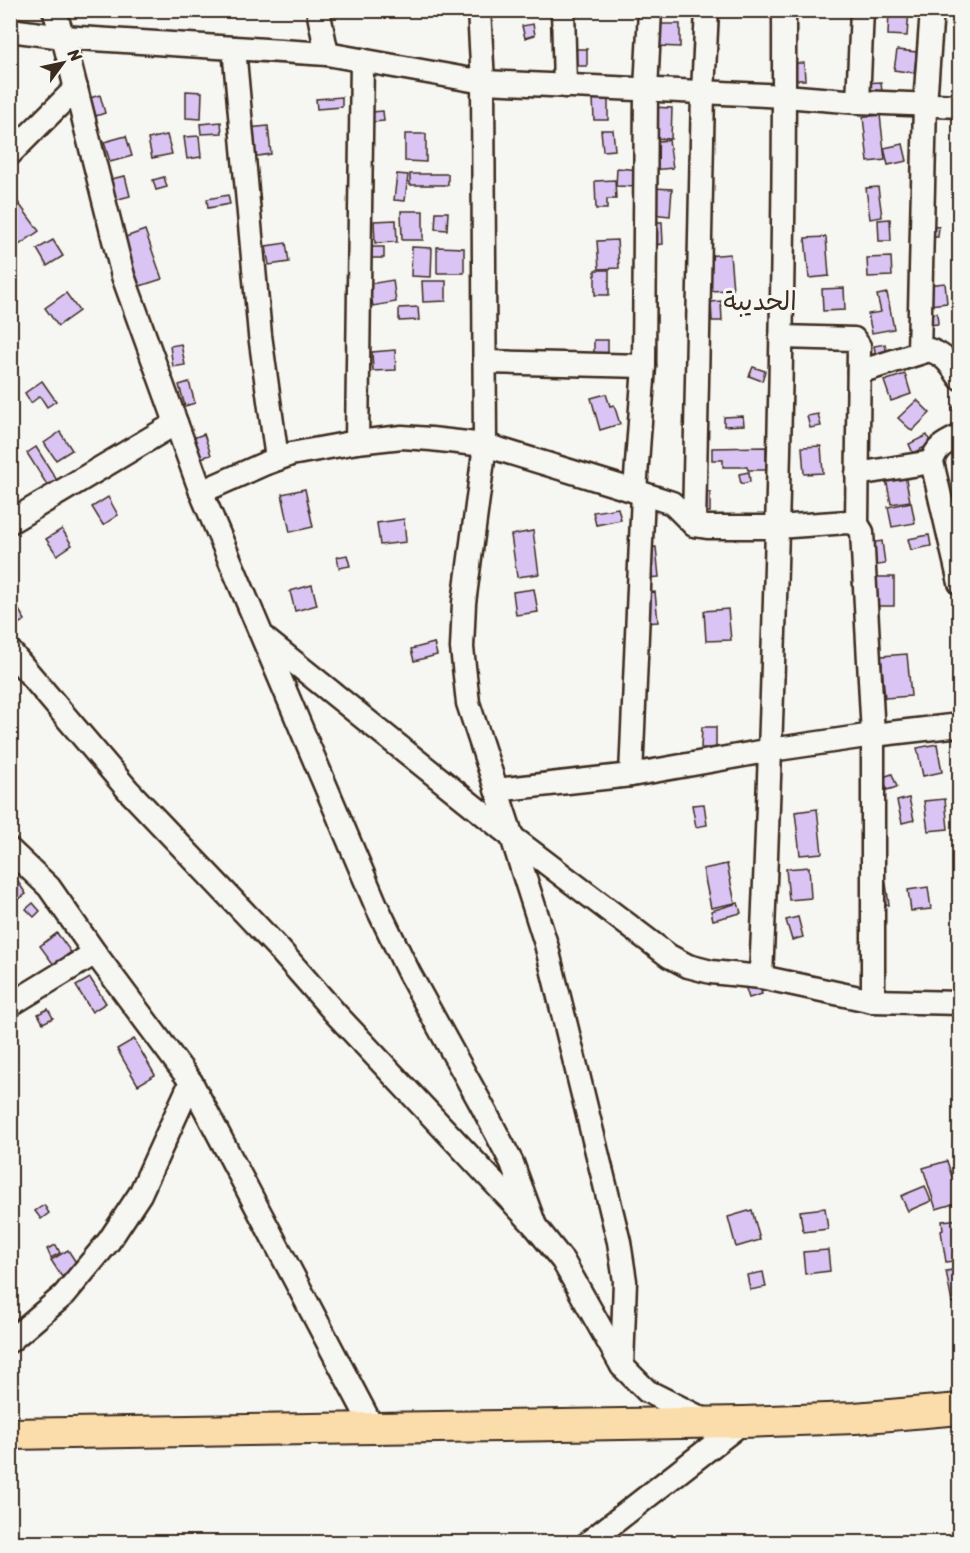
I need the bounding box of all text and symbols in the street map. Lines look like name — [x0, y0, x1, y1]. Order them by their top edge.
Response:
north arrow — [33, 33, 93, 93]
text: N — [59, 42, 91, 68]
district label: الحديبة — [723, 278, 797, 324]

